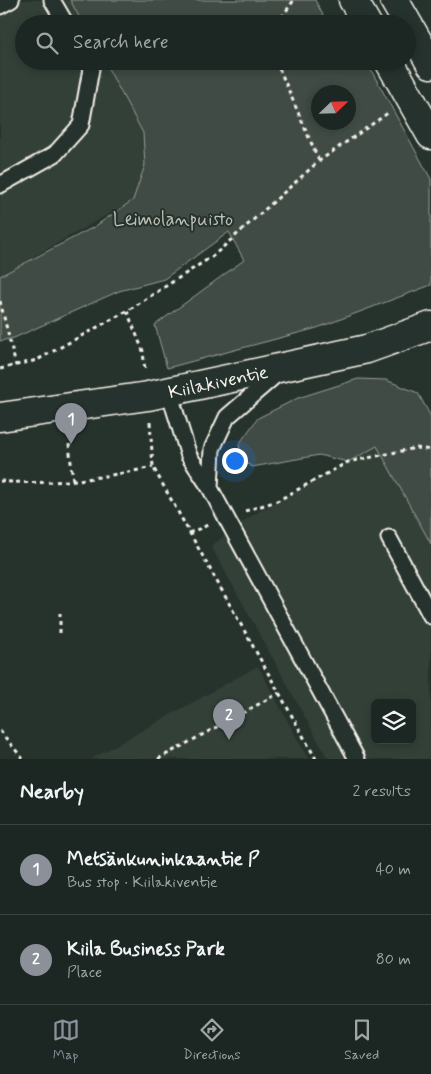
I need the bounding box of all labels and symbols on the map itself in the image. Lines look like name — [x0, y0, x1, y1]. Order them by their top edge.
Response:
north arrow — [311, 85, 356, 130]
park label: Leimolanpuisto — [113, 207, 233, 232]
street label: Kiilakiventie — [166, 360, 270, 405]
pin: 1 — [55, 403, 87, 444]
your location — [222, 448, 248, 474]
pin: 2 — [213, 699, 245, 740]

